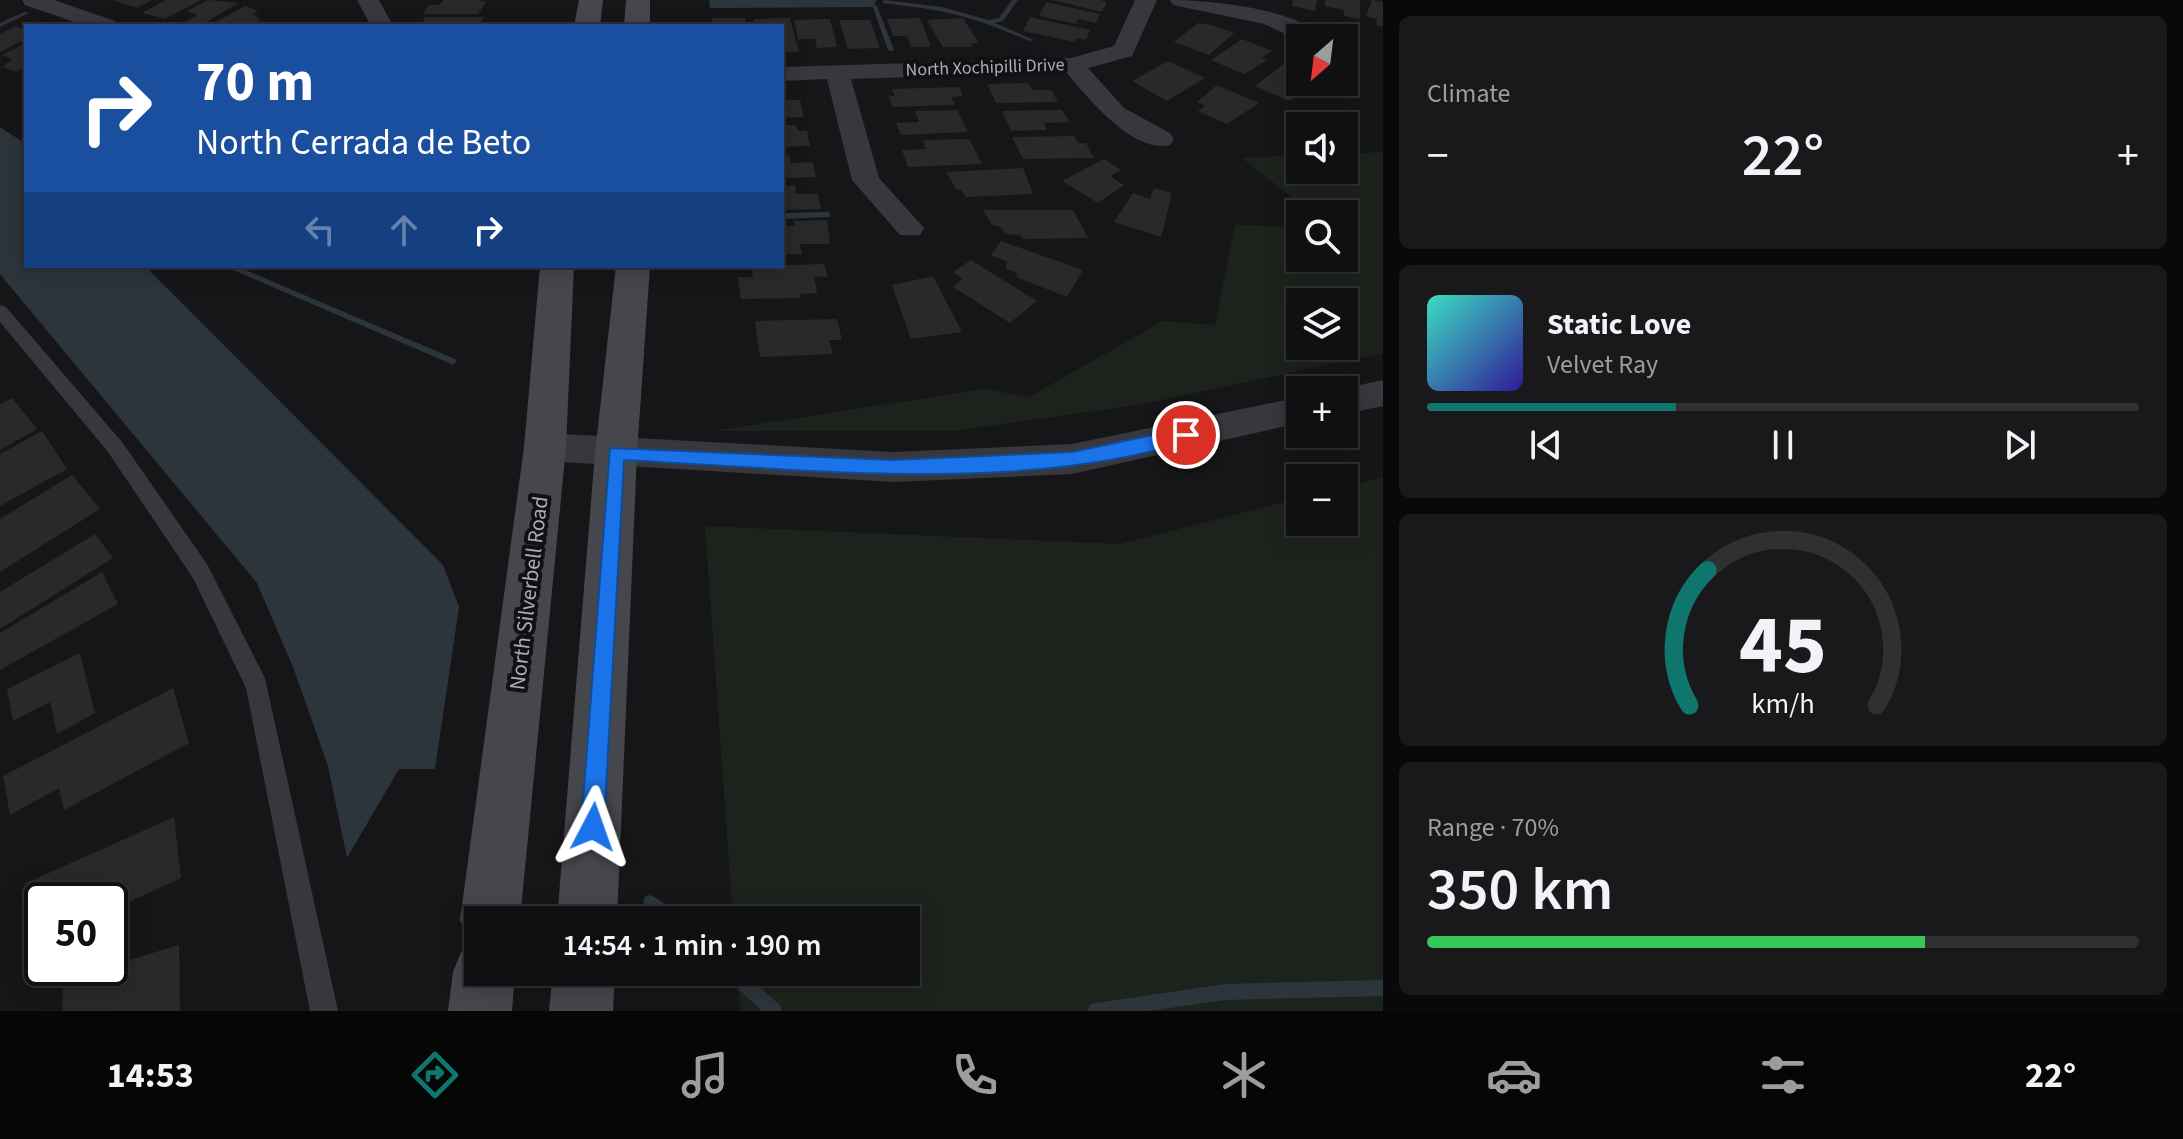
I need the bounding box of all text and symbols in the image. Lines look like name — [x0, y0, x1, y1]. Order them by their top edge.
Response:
north arrow — [1286, 24, 1358, 96]
map controls — [1286, 24, 1358, 536]
text: 70 m — [196, 43, 314, 122]
street label: North Xochipilli Drive — [905, 52, 1065, 83]
icon: right — [64, 56, 168, 160]
text: Climate — [1427, 75, 1511, 112]
button: sound — [1286, 112, 1358, 184]
text: 22° — [1742, 114, 1824, 199]
text: North Cerrada de Beto — [196, 117, 531, 168]
text: − — [1427, 125, 1449, 188]
text: + — [2117, 125, 2139, 188]
button: search — [1286, 200, 1358, 272]
icon: left — [298, 208, 342, 252]
icon: ahead — [382, 208, 426, 252]
icon: right — [466, 208, 510, 252]
button: layers — [1286, 288, 1358, 360]
text: Static Love — [1547, 303, 1691, 346]
text: Velvet Ray — [1547, 346, 1658, 383]
button: + — [1286, 376, 1358, 448]
pin — [1152, 401, 1220, 469]
icon: arrive — [1164, 413, 1208, 457]
icon: previous — [1524, 423, 1568, 467]
icon: pause — [1761, 423, 1805, 467]
icon: next — [1998, 423, 2042, 467]
button: − — [1286, 464, 1358, 536]
street label: North Silverbell Road — [501, 494, 557, 692]
text: 45 — [1739, 586, 1827, 704]
text: km/h — [1751, 684, 1815, 724]
position arrow — [551, 785, 635, 869]
text: Range · 70% — [1427, 809, 1559, 846]
text: 350 km — [1427, 848, 1613, 933]
speed limit sign: 50 — [24, 882, 128, 986]
text: 14:54 · 1 min · 190 m — [562, 924, 822, 967]
icon: directions — [407, 1047, 463, 1103]
icon: music — [677, 1047, 733, 1103]
icon: phone — [947, 1047, 1003, 1103]
icon: climate — [1216, 1047, 1272, 1103]
icon: car — [1486, 1047, 1542, 1103]
icon: filters — [1755, 1047, 1811, 1103]
text: 14:53 — [107, 1050, 194, 1101]
text: 22° — [2025, 1050, 2076, 1101]

